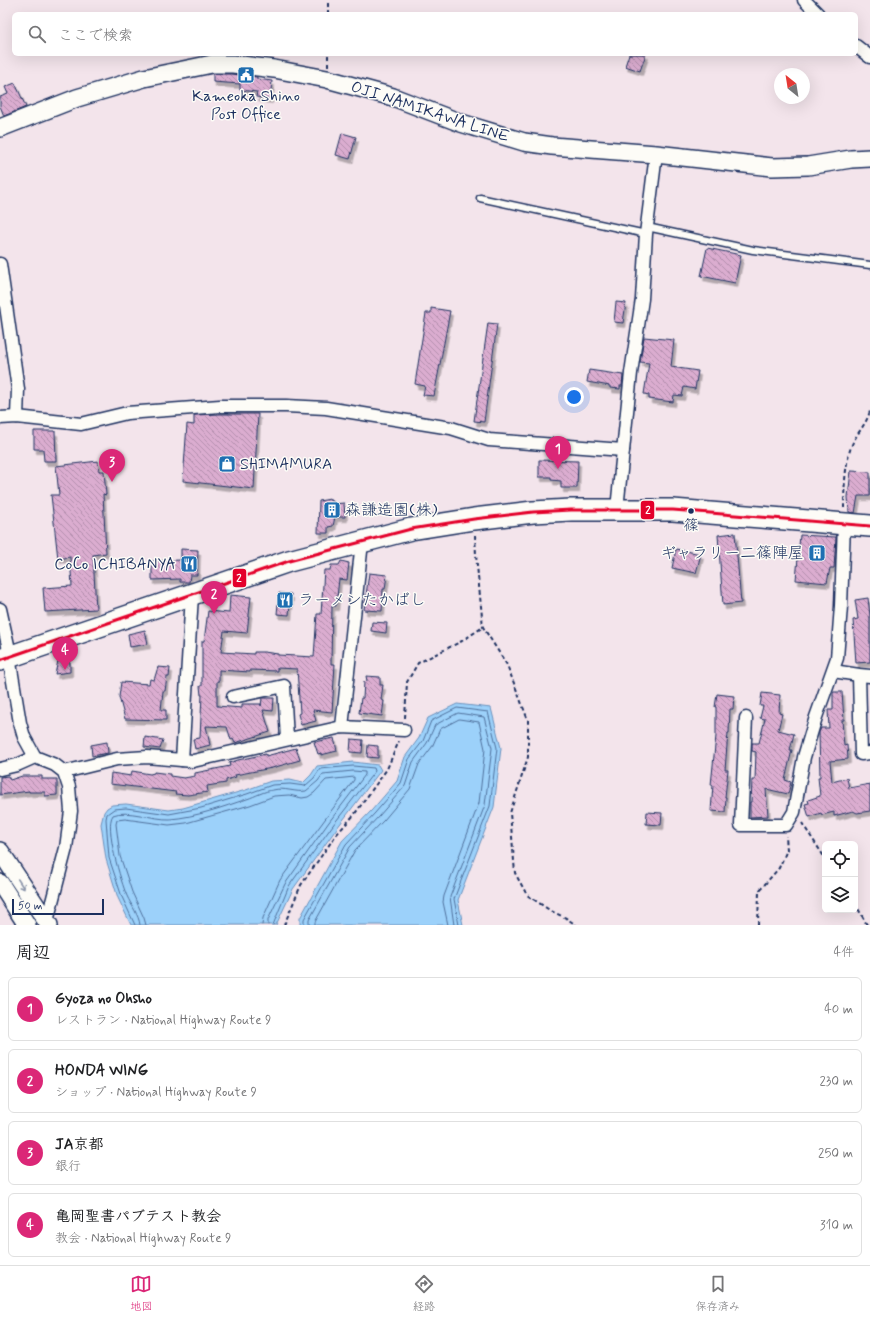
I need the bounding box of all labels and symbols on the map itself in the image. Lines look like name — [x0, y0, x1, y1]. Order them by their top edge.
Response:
public building icon: Kameoka Shino Post Office — [236, 65, 256, 85]
north arrow — [774, 68, 810, 104]
street label: OJI NAMIKAWA LINE — [348, 76, 512, 148]
place label: Kameoka Shino Post Office — [192, 86, 300, 125]
your location — [564, 387, 584, 407]
pin: 1 — [545, 436, 571, 469]
pin: 3 — [99, 449, 125, 482]
shop icon: SHIMAMURA — [217, 454, 237, 474]
place label: SHIMAMURA — [240, 454, 333, 475]
building icon: 森謙造園(株) — [322, 500, 342, 520]
place label: 森謙造園(株) — [345, 500, 438, 521]
line badge: 2 — [640, 500, 655, 520]
text: 2 — [645, 504, 651, 518]
marker: 篠 — [686, 506, 696, 516]
place label: 篠 — [683, 516, 699, 536]
place label: ギャラリー二篠陣屋 — [660, 543, 804, 564]
building icon: ギャラリー二篠陣屋 — [807, 543, 827, 563]
place label: CoCo ICHIBANYA — [54, 554, 176, 575]
restaurant icon: CoCo ICHIBANYA — [179, 554, 199, 574]
line badge: 2 — [232, 568, 247, 588]
text: 2 — [236, 572, 242, 586]
pin: 2 — [201, 581, 227, 614]
restaurant icon: ラーメンたかばし — [275, 590, 295, 610]
place label: ラーメンたかばし — [298, 590, 426, 611]
pin: 4 — [52, 637, 78, 670]
one-way arrow — [17, 878, 25, 889]
scale bar — [12, 897, 104, 916]

